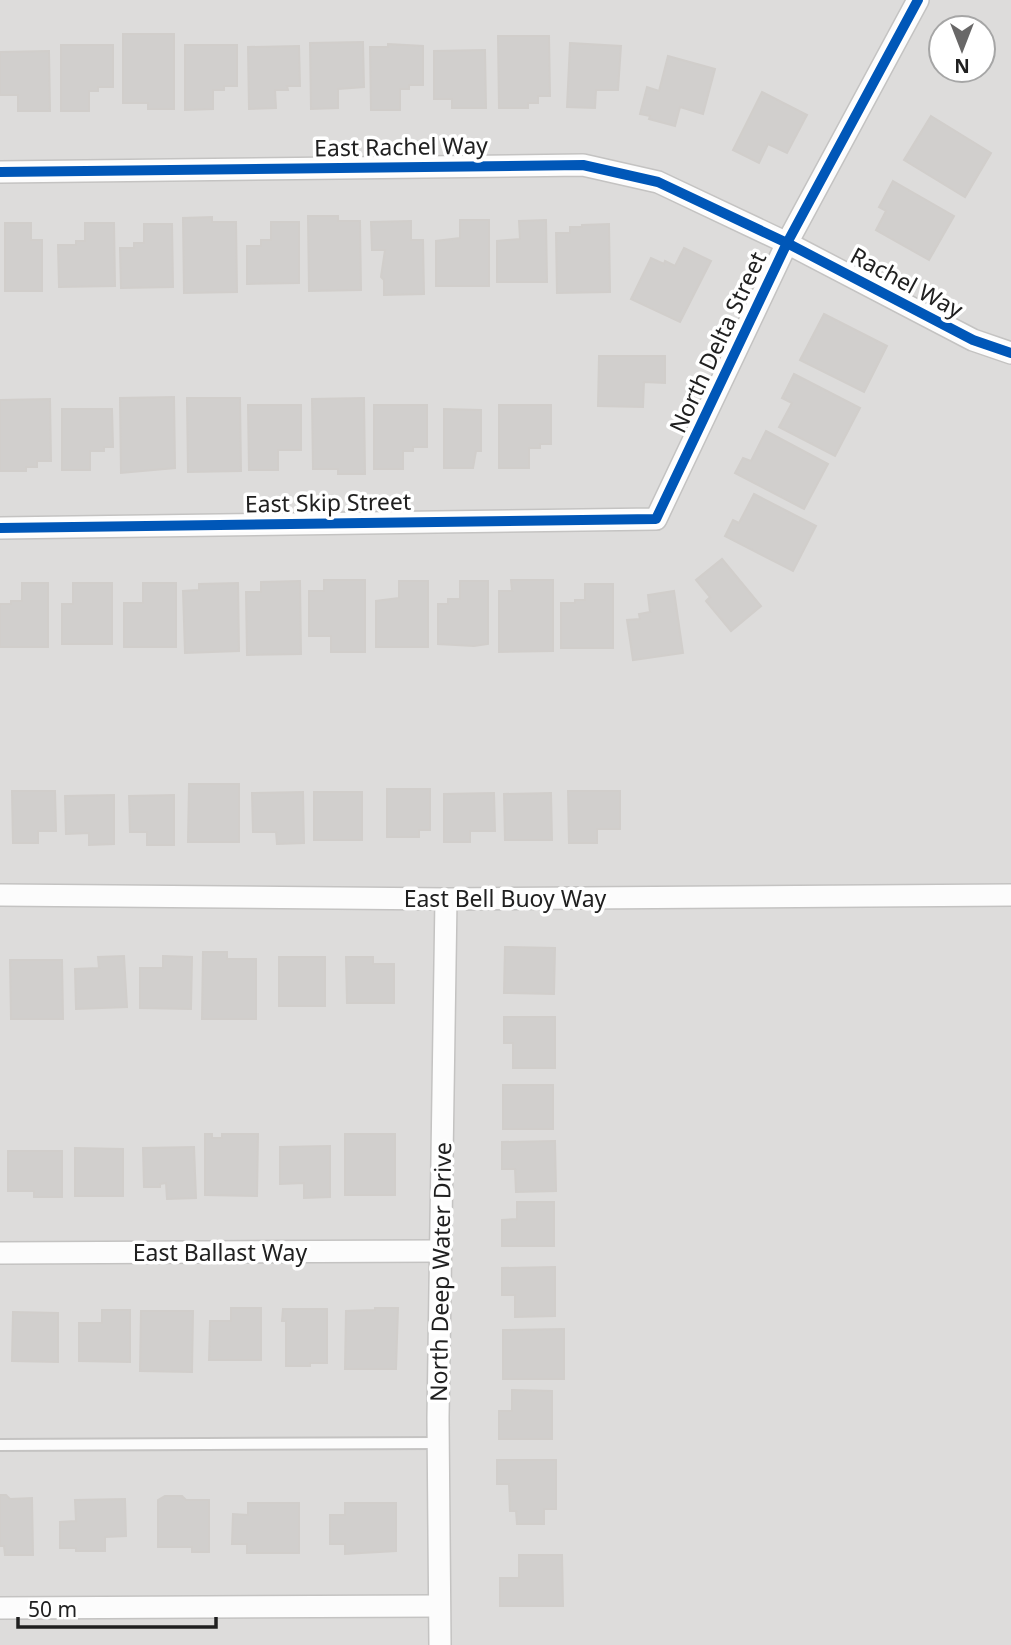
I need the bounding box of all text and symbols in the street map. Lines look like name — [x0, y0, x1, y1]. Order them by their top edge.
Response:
north arrow — [927, 14, 997, 84]
text: N — [954, 53, 970, 79]
street label: East Rachel Way — [314, 128, 488, 164]
street label: Rachel Way — [845, 239, 969, 325]
street label: North Delta Street — [661, 246, 773, 438]
street label: East Skip Street — [245, 485, 411, 519]
street label: East Bell Buoy Way — [404, 882, 607, 914]
street label: North Deep Water Drive — [422, 1142, 458, 1402]
street label: East Ballast Way — [133, 1236, 308, 1268]
scale bar — [18, 1586, 215, 1630]
text: 50 m — [28, 1595, 77, 1623]

